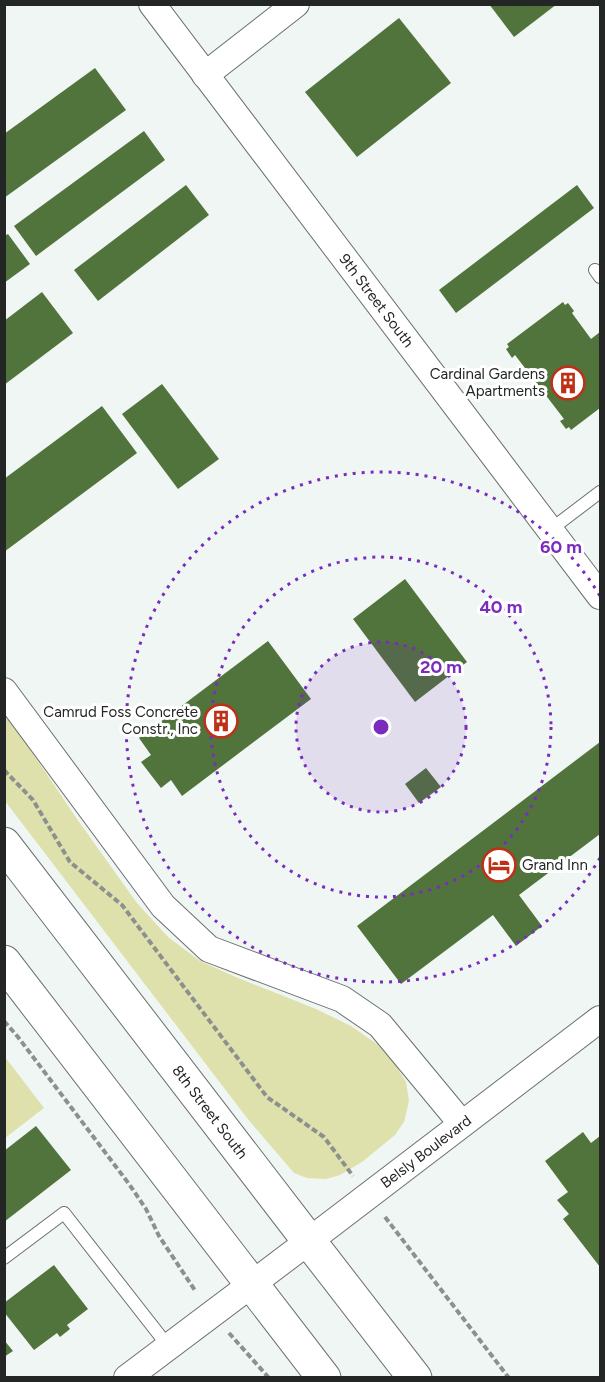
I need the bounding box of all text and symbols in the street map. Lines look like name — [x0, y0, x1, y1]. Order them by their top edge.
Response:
street label: 9th Street South — [335, 250, 418, 351]
place label: Cardinal Gardens Apartments — [430, 365, 545, 400]
building icon: Cardinal Gardens Apartments — [550, 365, 586, 401]
text: 60 m — [540, 536, 582, 558]
text: 40 m — [479, 596, 523, 618]
text: 20 m — [420, 656, 462, 678]
place label: Camrud Foss Concrete Constr., Inc — [43, 703, 198, 738]
building icon: Camrud Foss Concrete Constr., Inc — [203, 703, 239, 739]
centre of rings — [371, 717, 391, 737]
hotel icon: Grand Inn — [481, 847, 517, 883]
place label: Grand Inn — [522, 856, 588, 874]
street label: 8th Street South — [168, 1062, 252, 1162]
street label: Belsly Boulevard — [377, 1111, 475, 1192]

